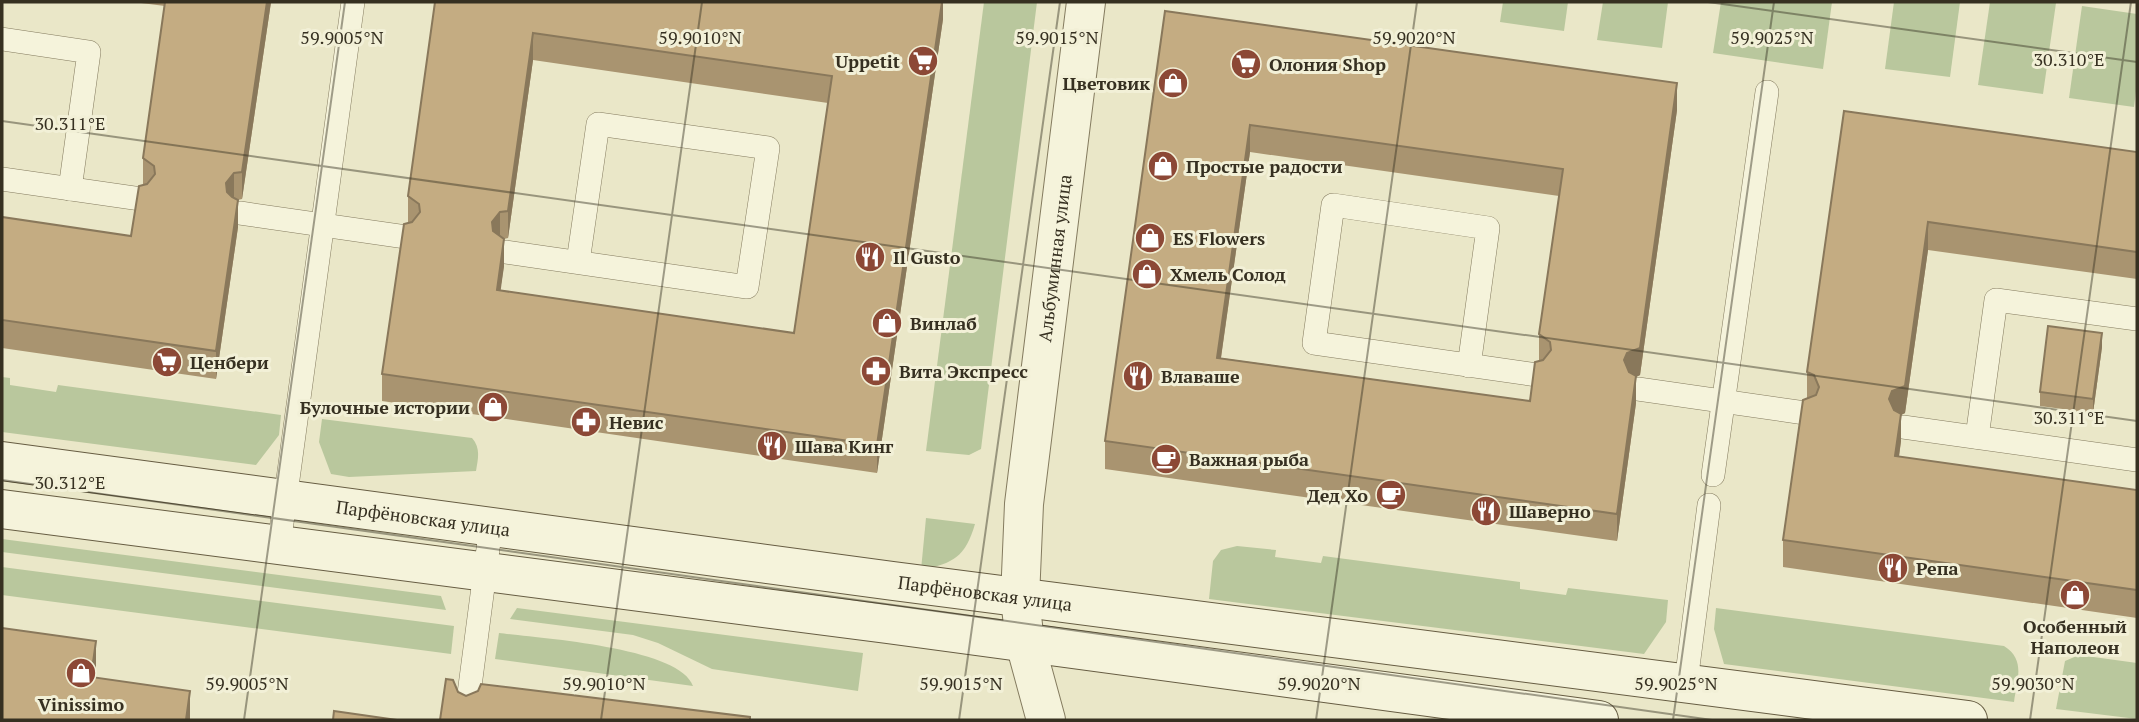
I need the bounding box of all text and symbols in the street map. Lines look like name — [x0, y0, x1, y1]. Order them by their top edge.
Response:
text: 59.9005°N — [300, 25, 384, 49]
text: 59.9010°N — [658, 25, 742, 49]
text: 59.9015°N — [1015, 25, 1099, 49]
text: 59.9020°N — [1372, 25, 1456, 49]
text: 59.9025°N — [1730, 25, 1814, 49]
supermarket icon: Uppetit — [906, 44, 940, 78]
supermarket icon: Олония Shop — [1229, 47, 1263, 81]
text: 30.310°E — [2033, 47, 2105, 71]
place label: Uppetit — [835, 49, 900, 73]
place label: Олония Shop — [1269, 52, 1386, 76]
shop icon: Цветовик — [1156, 66, 1190, 100]
place label: Цветовик — [1063, 71, 1150, 95]
text: 30.311°E — [34, 111, 106, 135]
shop icon: Простые радости — [1146, 149, 1180, 183]
place label: Простые радости — [1186, 154, 1342, 178]
street label: Альбуминная улица — [1032, 173, 1077, 343]
shop icon: ES Flowers — [1133, 221, 1167, 255]
place label: ES Flowers — [1173, 226, 1265, 250]
restaurant icon: Il Gusto — [853, 240, 887, 274]
place label: Il Gusto — [893, 245, 961, 269]
shop icon: Хмель Солод — [1130, 257, 1164, 291]
place label: Хмель Солод — [1170, 262, 1286, 286]
shop icon: Винлаб — [870, 306, 904, 340]
place label: Винлаб — [910, 311, 977, 335]
supermarket icon: Ценбери — [150, 345, 184, 379]
place label: Ценбери — [190, 350, 269, 374]
pharmacy icon: Вита Экспресс — [859, 354, 893, 388]
place label: Вита Экспресс — [899, 359, 1028, 383]
restaurant icon: Влаваше — [1121, 359, 1155, 393]
place label: Влаваше — [1161, 364, 1240, 388]
shop icon: Булочные истории — [476, 390, 510, 424]
place label: Булочные истории — [300, 395, 470, 419]
pharmacy icon: Невис — [569, 405, 603, 439]
text: 30.311°E — [2033, 405, 2105, 429]
place label: Невис — [609, 410, 664, 434]
restaurant icon: Шава Кинг — [755, 429, 789, 463]
place label: Шава Кинг — [795, 434, 894, 458]
cafe icon: Важная рыба — [1149, 442, 1183, 476]
place label: Важная рыба — [1189, 447, 1309, 471]
text: 30.312°E — [34, 470, 106, 494]
cafe icon: Дед Хо — [1374, 478, 1408, 512]
place label: Дед Хо — [1307, 483, 1368, 507]
street label: Парфёновская улица — [335, 494, 512, 541]
restaurant icon: Шаверно — [1469, 494, 1503, 528]
place label: Шаверно — [1509, 499, 1591, 523]
restaurant icon: Репа — [1876, 551, 1910, 585]
place label: Репа — [1916, 556, 1959, 580]
street label: Парфёновская улица — [897, 570, 1074, 616]
shop icon: Особенный Наполеон — [2058, 578, 2092, 612]
place label: Особенный Наполеон — [2023, 614, 2127, 659]
shop icon: Vinissimo — [64, 656, 98, 690]
text: 59.9005°N — [205, 671, 289, 695]
text: 59.9010°N — [562, 671, 646, 695]
text: 59.9015°N — [919, 671, 1003, 695]
text: 59.9020°N — [1277, 671, 1361, 695]
text: 59.9025°N — [1634, 671, 1718, 695]
text: 59.9030°N — [1991, 671, 2075, 695]
place label: Vinissimo — [38, 692, 124, 716]

